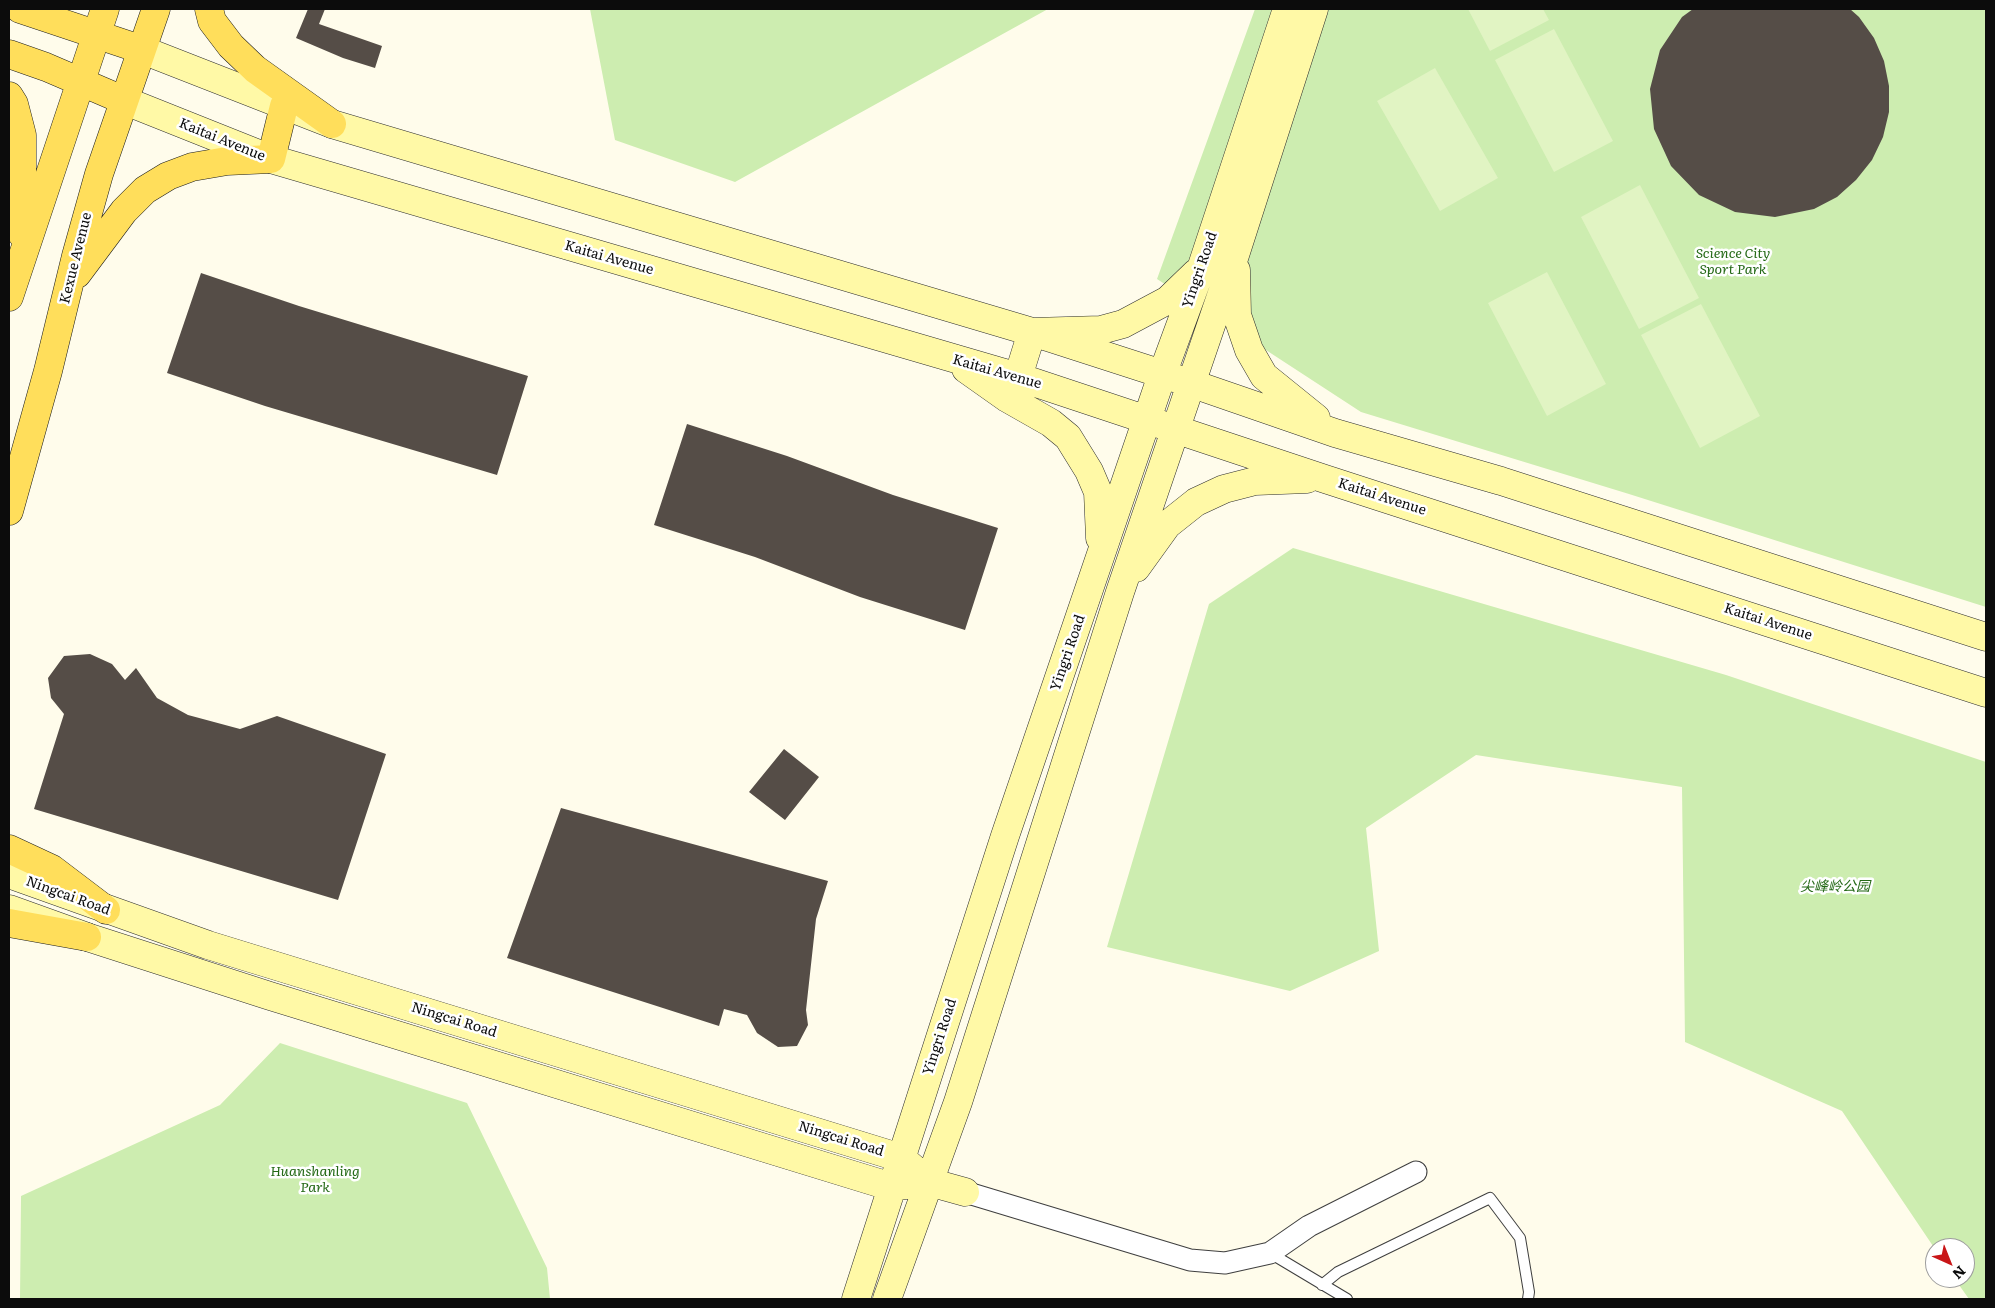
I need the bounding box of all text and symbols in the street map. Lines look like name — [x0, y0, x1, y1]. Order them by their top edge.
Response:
street label: Kaitai Avenue — [176, 115, 268, 165]
street label: Kexue Avenue — [57, 211, 95, 305]
street label: Yingri Road — [1179, 230, 1221, 310]
street label: Kaitai Avenue — [563, 237, 655, 279]
park label: Science City Sport Park — [1696, 246, 1770, 278]
street label: Kaitai Avenue — [951, 351, 1043, 393]
street label: Kaitai Avenue — [1336, 475, 1428, 519]
street label: Kaitai Avenue — [1722, 600, 1814, 644]
street label: Yingri Road — [1047, 613, 1089, 693]
street label: Ningcai Road — [23, 873, 113, 919]
park label: 尖峰岭公园 — [1800, 879, 1870, 895]
street label: Yingri Road — [920, 997, 960, 1077]
street label: Ningcai Road — [409, 999, 499, 1041]
street label: Ningcai Road — [796, 1118, 886, 1160]
park label: Huanshanling Park — [270, 1164, 360, 1196]
north arrow — [1925, 1238, 1975, 1288]
text: N — [1949, 1262, 1971, 1284]

